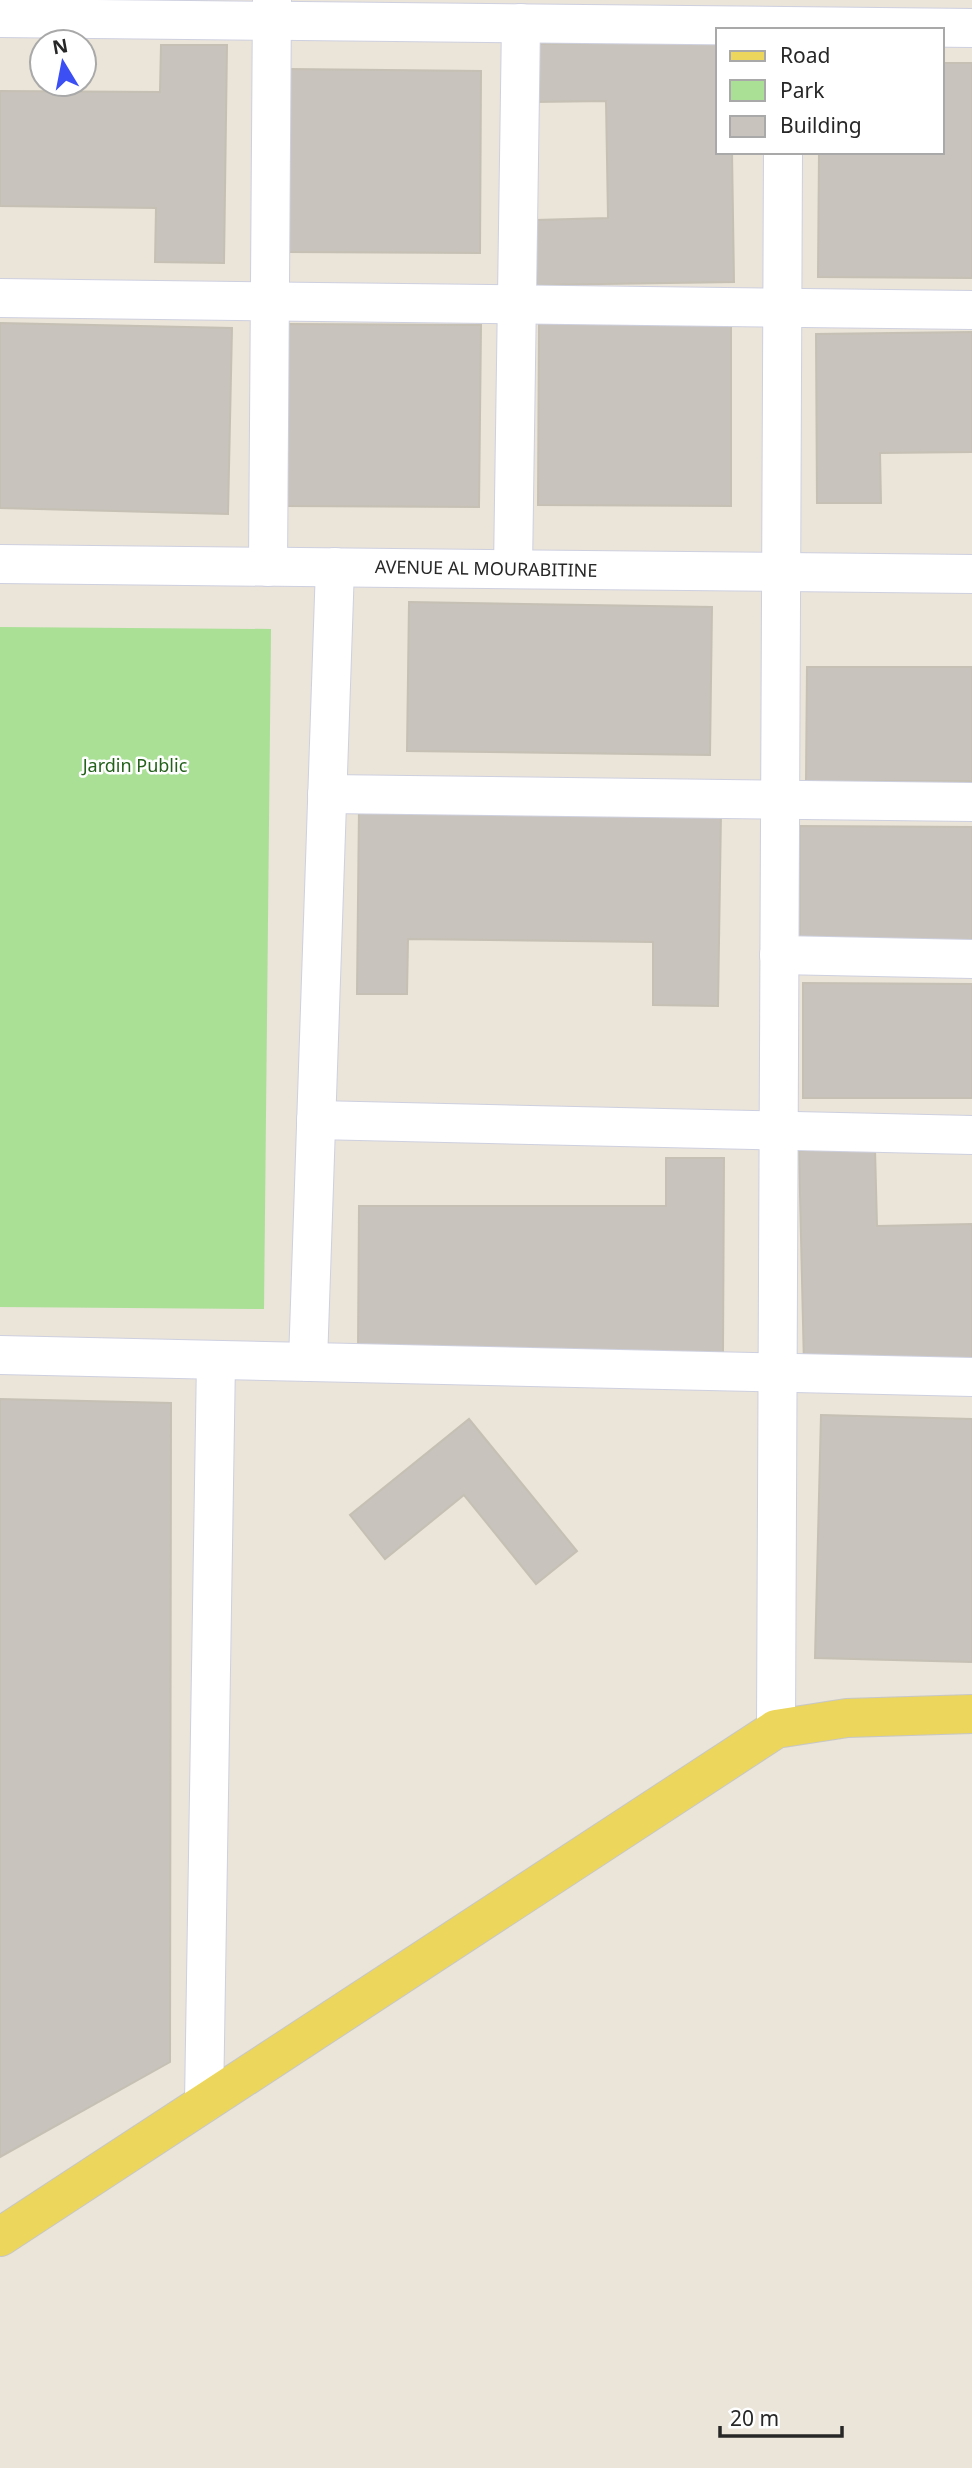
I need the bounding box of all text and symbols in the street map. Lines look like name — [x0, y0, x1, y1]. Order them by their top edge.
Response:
north arrow — [28, 28, 98, 98]
legend — [716, 28, 944, 154]
text: N — [50, 32, 70, 60]
text: Road — [780, 41, 830, 69]
text: Park — [780, 76, 825, 104]
text: Building — [780, 111, 862, 139]
street label: AVENUE AL MOURABITINE — [375, 554, 597, 582]
park label: Jardin Public — [81, 753, 188, 777]
scale bar — [720, 2394, 842, 2438]
text: 20 m — [730, 2404, 779, 2432]

